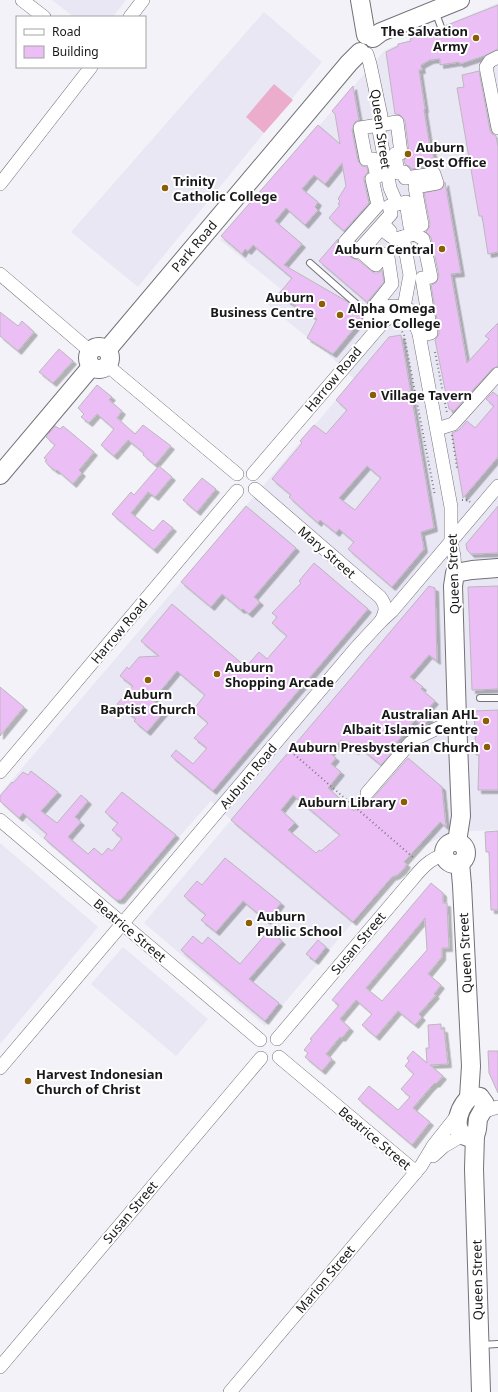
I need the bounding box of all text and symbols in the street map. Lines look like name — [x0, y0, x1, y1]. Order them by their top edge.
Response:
legend — [16, 16, 146, 68]
place label: The Salvation Army — [381, 22, 469, 55]
text: Road — [52, 23, 81, 40]
marker: The Salvation Army — [471, 33, 481, 43]
text: Building — [52, 43, 99, 60]
street label: Queen Street — [366, 88, 396, 170]
place label: Auburn Post Office — [416, 138, 487, 171]
marker: Auburn Post Office — [403, 149, 413, 159]
place label: Trinity Catholic College — [173, 172, 277, 205]
marker: Trinity Catholic College — [160, 183, 170, 193]
street label: Park Road — [167, 216, 221, 276]
place label: Auburn Central — [335, 240, 434, 258]
marker: Auburn Central — [437, 244, 447, 254]
place label: Auburn Business Centre — [210, 288, 314, 321]
marker: Auburn Business Centre — [317, 299, 327, 309]
place label: Alpha Omega Senior College — [348, 299, 441, 332]
marker: Alpha Omega Senior College — [335, 310, 345, 320]
street label: Harrow Road — [300, 343, 366, 415]
place label: Village Tavern — [381, 386, 472, 404]
marker: Village Tavern — [368, 390, 378, 400]
street label: Mary Street — [294, 522, 360, 582]
street label: Queen Street — [443, 533, 463, 615]
street label: Harrow Road — [86, 595, 152, 667]
place label: Auburn Shopping Arcade — [225, 658, 334, 691]
marker: Auburn Shopping Arcade — [212, 669, 222, 679]
marker: Auburn Baptist Church — [143, 675, 153, 685]
place label: Auburn Baptist Church — [100, 685, 196, 718]
place label: Australian AHL Albait Islamic Centre — [343, 705, 478, 738]
marker: Australian AHL Albait Islamic Centre — [481, 716, 491, 726]
place label: Auburn Presbysterian Church — [289, 738, 479, 756]
street label: Auburn Road — [215, 739, 281, 813]
marker: Auburn Presbysterian Church — [482, 742, 492, 752]
place label: Auburn Library — [298, 793, 397, 811]
marker: Auburn Library — [399, 797, 409, 807]
street label: Beatrice Street — [90, 894, 170, 966]
place label: Auburn Public School — [257, 907, 342, 940]
street label: Susan Street — [327, 908, 390, 978]
street label: Queen Street — [454, 912, 476, 994]
marker: Auburn Public School — [244, 918, 254, 928]
place label: Harvest Indonesian Church of Christ — [36, 1065, 163, 1098]
marker: Harvest Indonesian Church of Christ — [23, 1076, 33, 1086]
street label: Beatrice Street — [335, 1102, 415, 1174]
street label: Susan Street — [99, 1177, 162, 1247]
street label: Queen Street — [467, 1239, 487, 1320]
street label: Marion Street — [291, 1241, 359, 1317]

